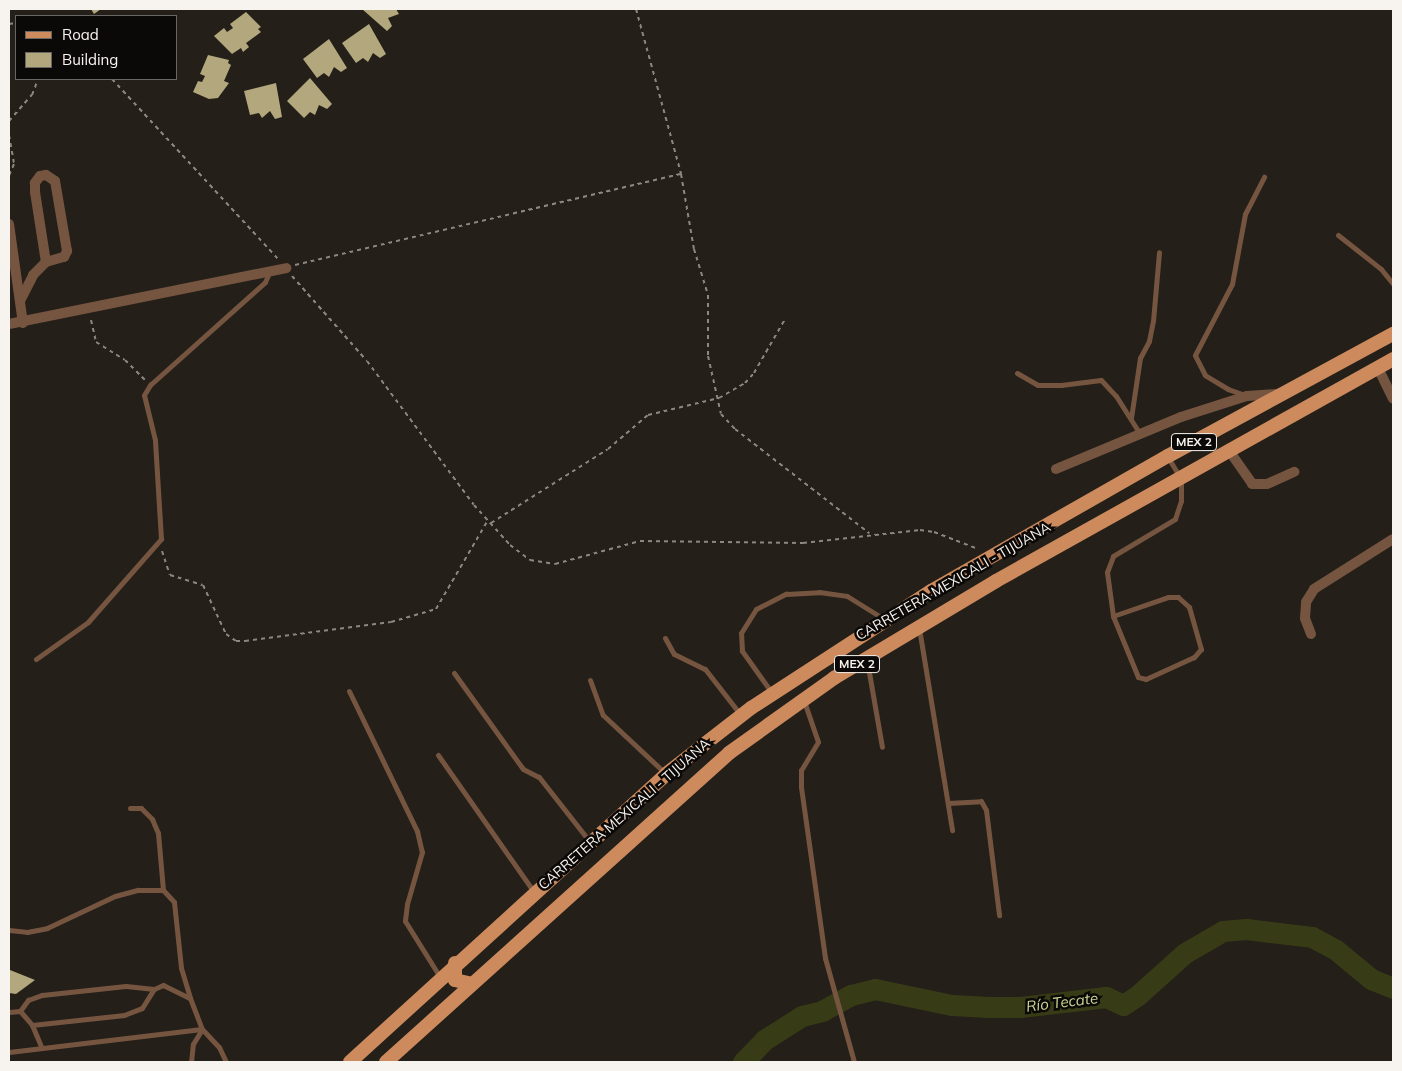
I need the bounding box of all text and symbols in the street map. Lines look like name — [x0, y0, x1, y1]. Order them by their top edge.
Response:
legend — [15, 15, 178, 80]
text: Road — [62, 25, 99, 44]
text: Building — [62, 50, 118, 69]
road number: MEX 2 — [1170, 432, 1218, 452]
street label: CARRETERA MEXICALI - TIJUANA — [853, 518, 1053, 644]
road number: MEX 2 — [833, 654, 881, 674]
street label: CARRETERA MEXICALI - TIJUANA — [535, 735, 713, 893]
water label: Río Tecate — [1025, 989, 1099, 1015]

